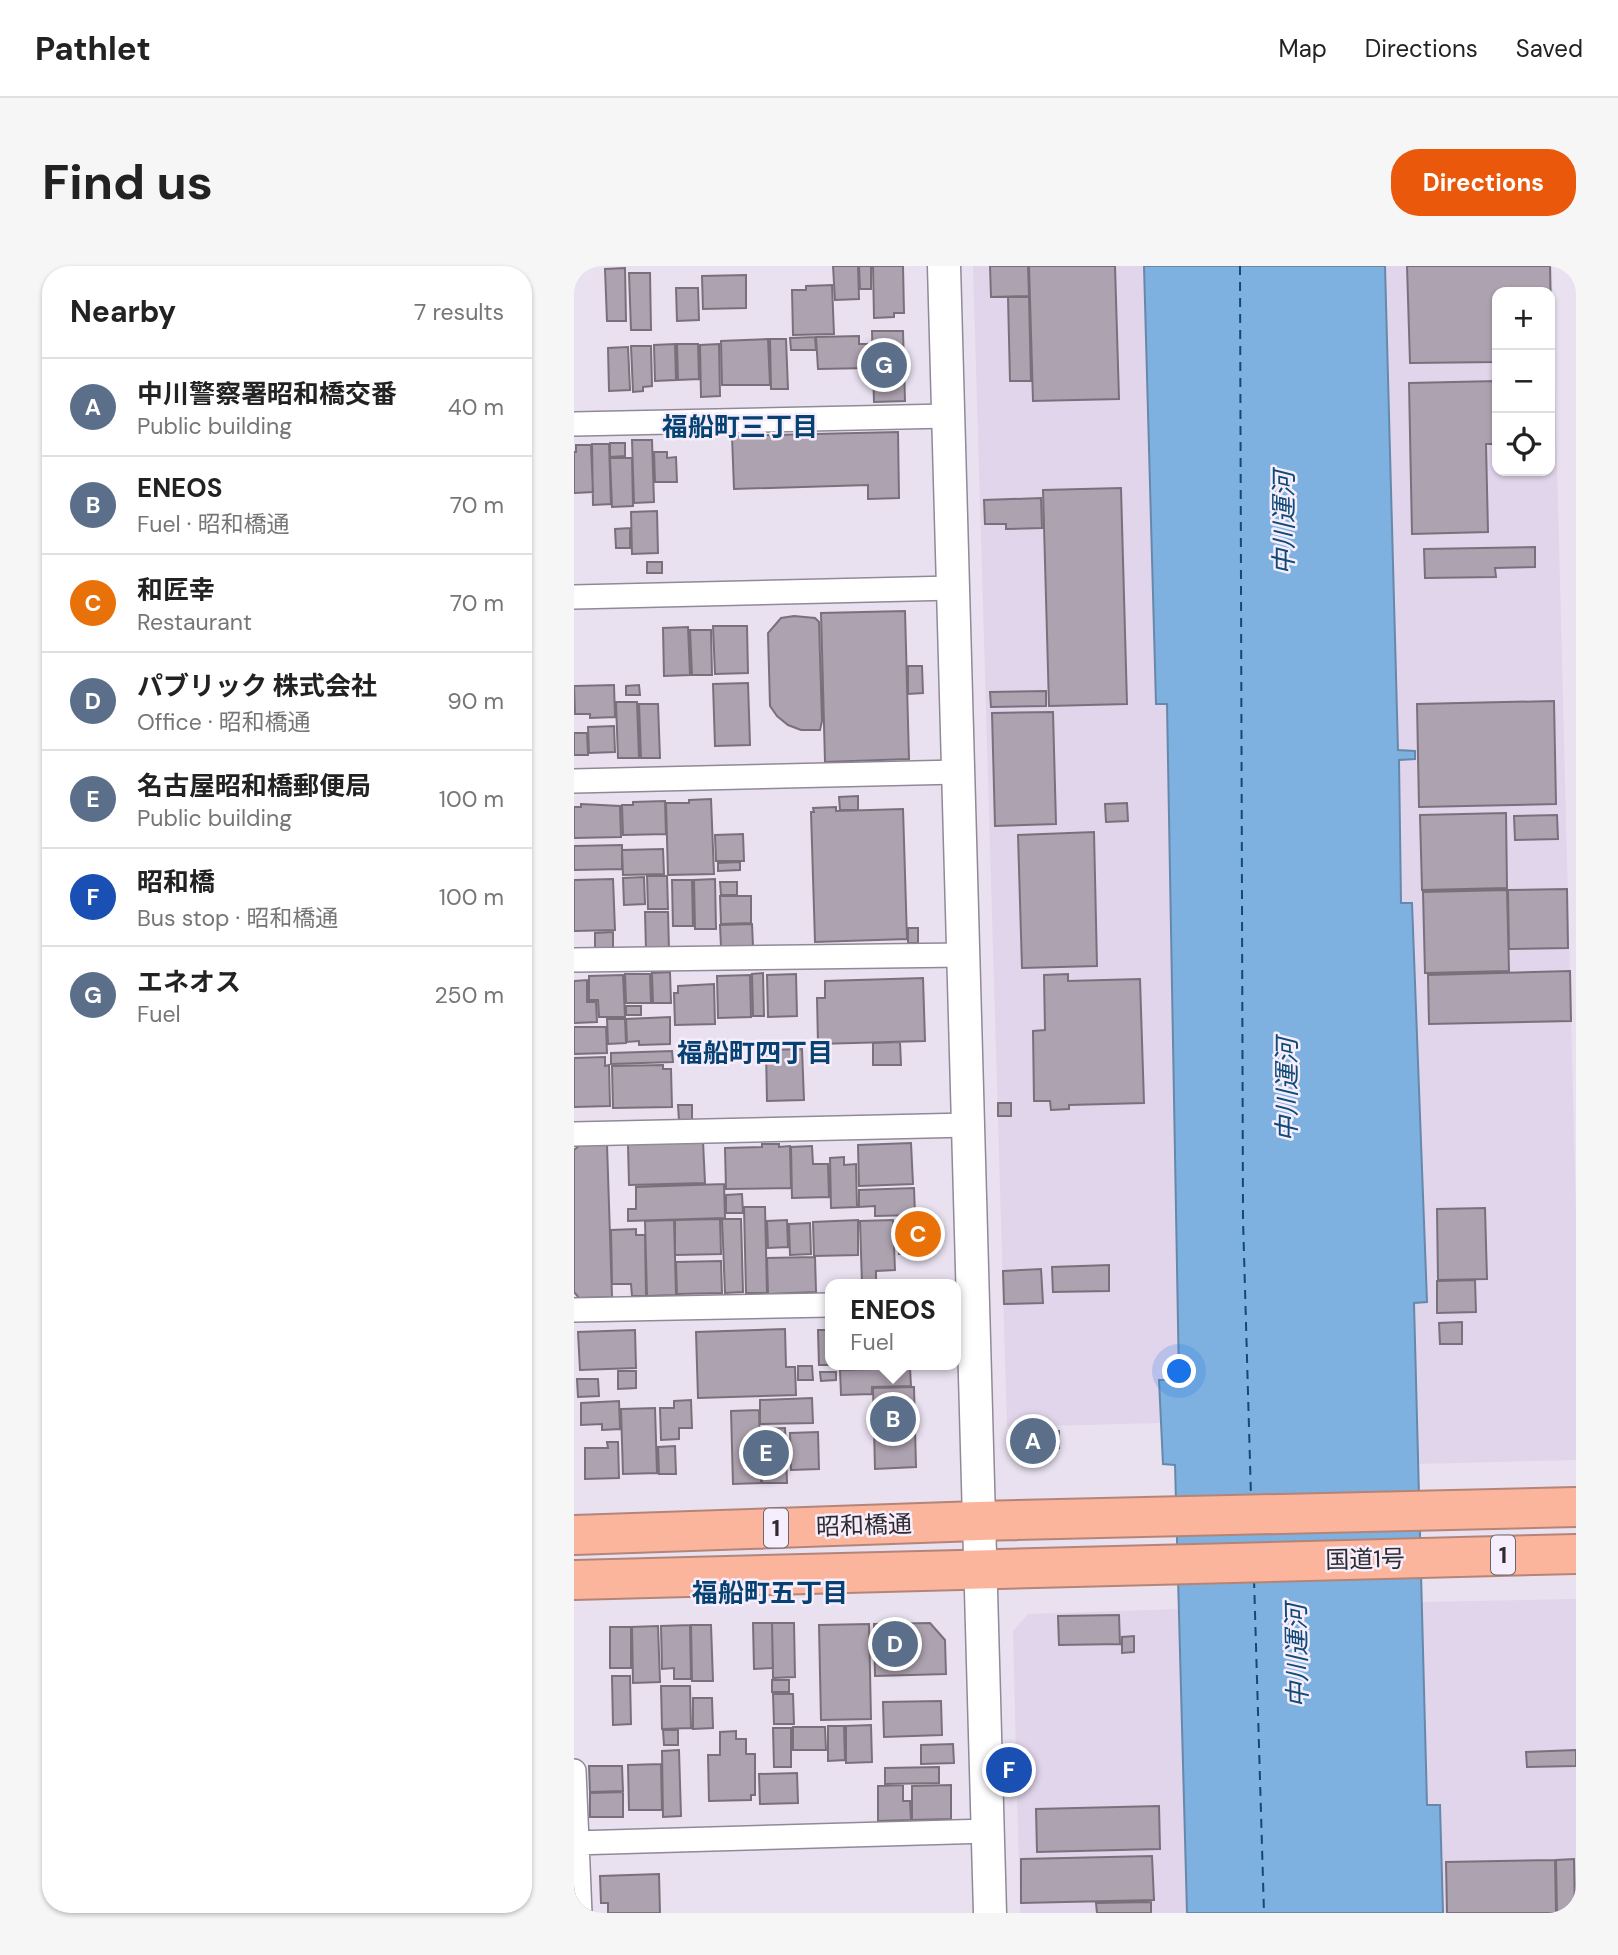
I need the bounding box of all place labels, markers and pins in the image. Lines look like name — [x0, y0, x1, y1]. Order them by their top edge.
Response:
pin: G — [861, 339, 907, 391]
pin: C — [895, 1208, 941, 1260]
pin: B — [870, 1393, 916, 1445]
pin: A — [1010, 1415, 1056, 1467]
pin: E — [743, 1427, 789, 1479]
pin: D — [872, 1618, 918, 1670]
pin: F — [986, 1744, 1032, 1796]

